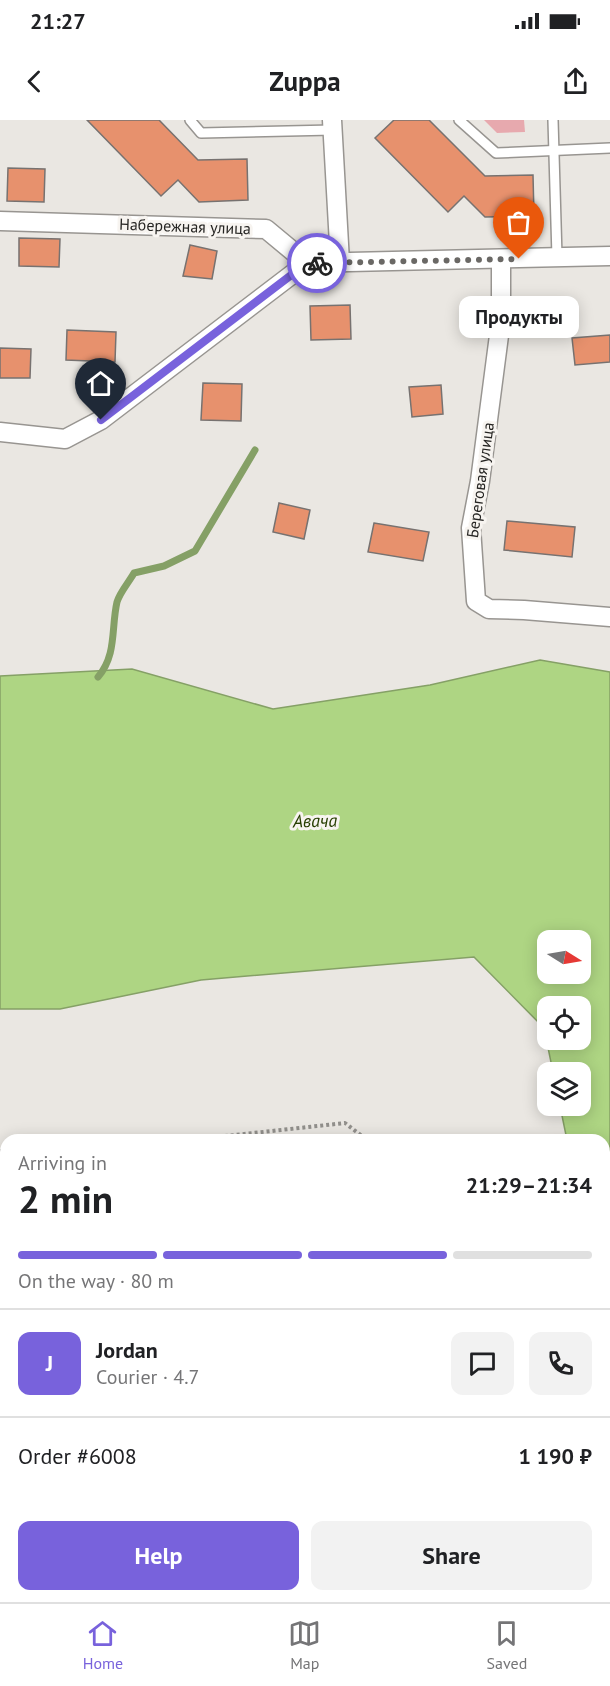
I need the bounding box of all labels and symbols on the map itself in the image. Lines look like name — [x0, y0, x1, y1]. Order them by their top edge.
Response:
pin — [493, 197, 544, 259]
street label: Набережная улица — [119, 214, 251, 238]
courier — [287, 233, 347, 293]
callout: Продукты — [459, 295, 579, 337]
pin — [75, 358, 126, 420]
street label: Береговая улица — [462, 421, 498, 539]
water label: Авача — [292, 809, 338, 832]
north arrow — [537, 930, 591, 984]

